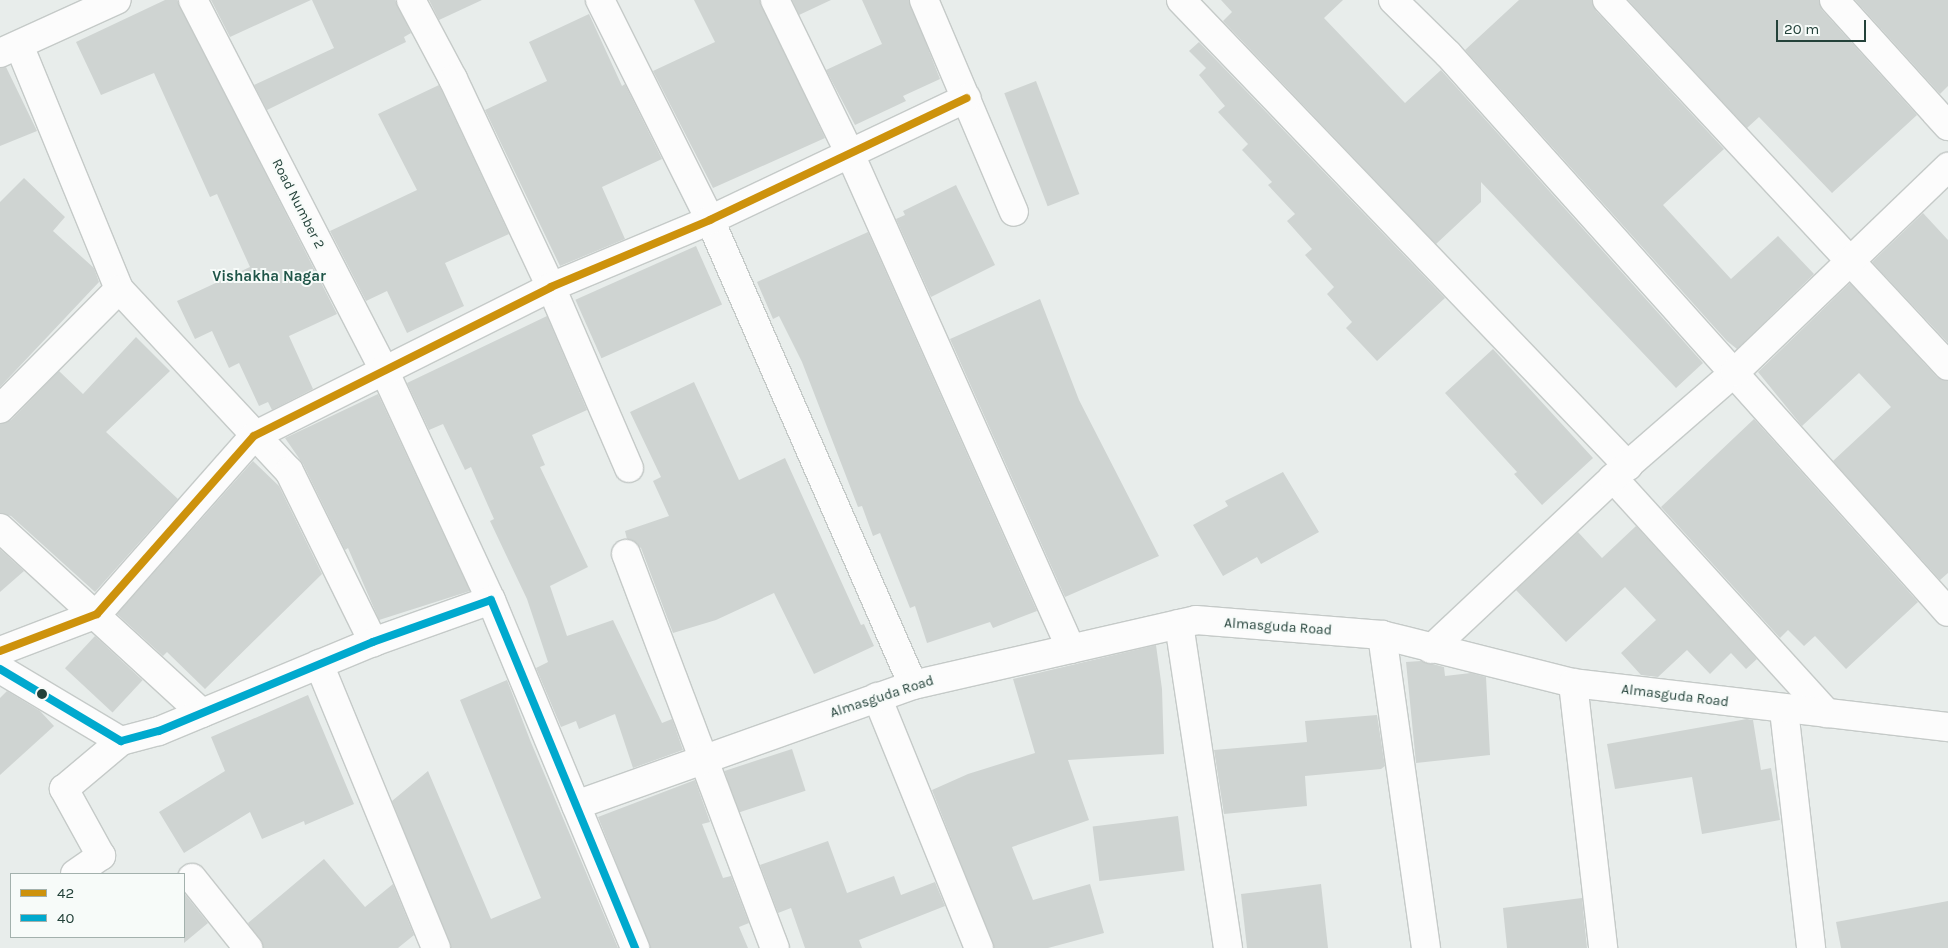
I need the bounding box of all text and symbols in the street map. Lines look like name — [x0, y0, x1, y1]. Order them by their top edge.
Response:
scale bar — [1778, 10, 1868, 42]
text: 20 m — [1784, 20, 1819, 38]
street label: Road Number 2 — [268, 156, 328, 252]
district label: Vishakha Nagar — [212, 268, 326, 286]
street label: Almasguda Road — [1224, 615, 1332, 639]
street label: Almasguda Road — [828, 672, 936, 722]
street label: Almasguda Road — [1620, 681, 1730, 711]
unlabelled marker — [37, 689, 47, 699]
legend — [10, 873, 185, 938]
text: 42 — [57, 884, 74, 902]
text: 40 — [57, 909, 74, 927]

